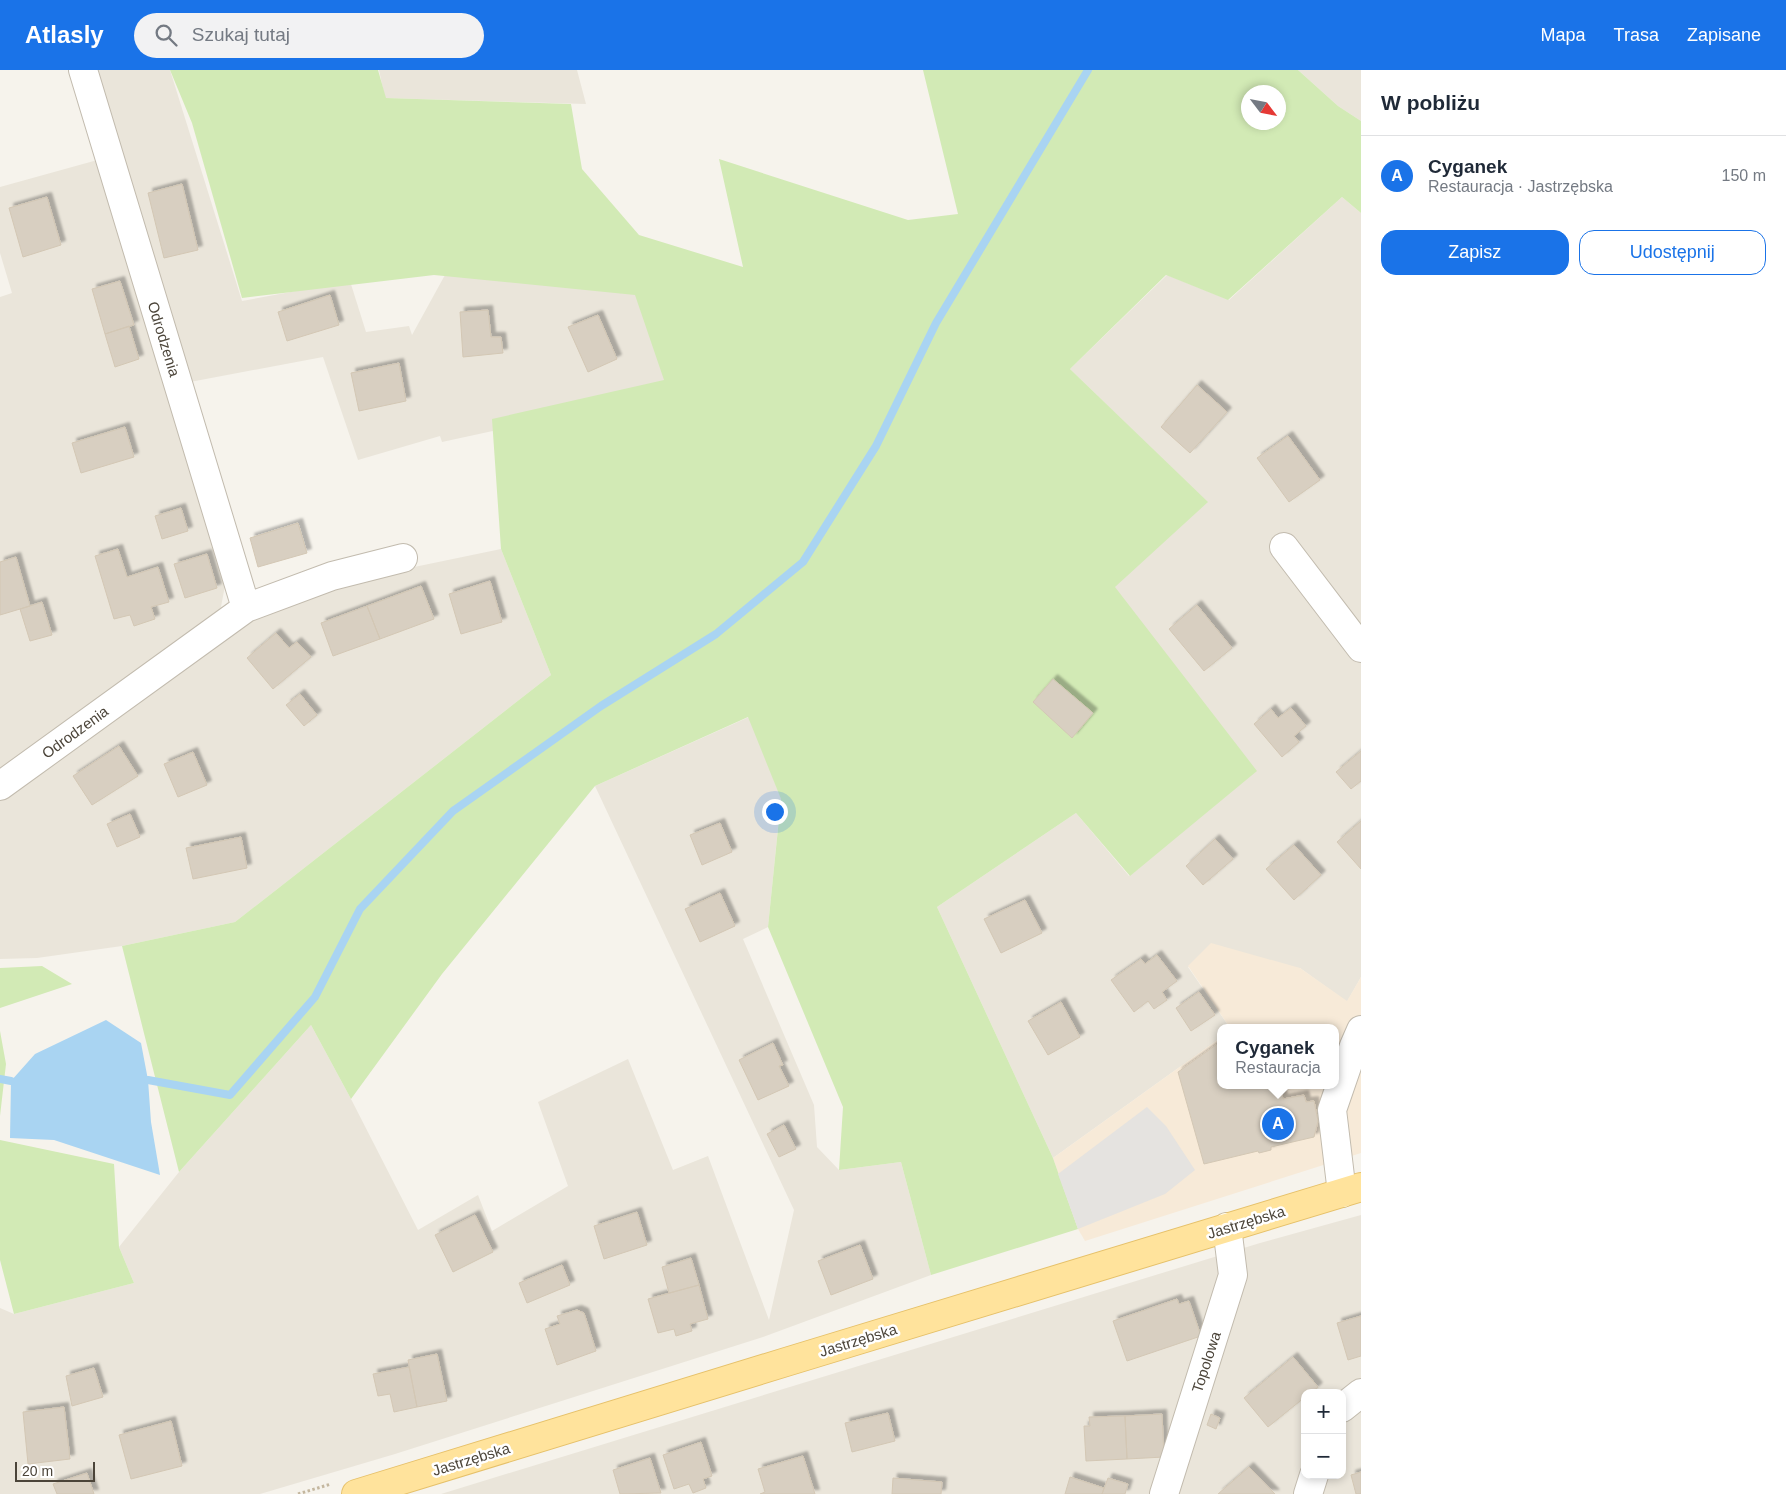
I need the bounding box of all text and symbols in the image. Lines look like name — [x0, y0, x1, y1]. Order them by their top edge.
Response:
search box — [134, 13, 484, 58]
text: Atlasly — [25, 21, 104, 48]
icon: search — [152, 21, 180, 49]
text: Szukaj tutaj — [192, 24, 290, 45]
text: Mapa — [1541, 25, 1586, 45]
text: Trasa — [1614, 25, 1659, 45]
text: Zapisane — [1687, 25, 1761, 45]
north arrow — [1241, 85, 1286, 130]
text: W pobliżu — [1381, 91, 1480, 114]
text: Cyganek — [1428, 156, 1507, 177]
text: A — [1391, 167, 1403, 184]
text: 150 m — [1722, 167, 1766, 184]
text: Restauracja · Jastrzębska — [1428, 178, 1613, 195]
button: Zapisz — [1381, 230, 1569, 275]
button: Udostępnij — [1579, 230, 1766, 275]
street label: Odrodzenia — [145, 299, 184, 379]
street label: Odrodzenia — [39, 702, 112, 762]
your location — [762, 799, 788, 825]
popup — [1217, 1024, 1339, 1089]
text: Cyganek — [1235, 1037, 1315, 1058]
text: Restauracja — [1235, 1059, 1321, 1076]
pin: A — [1262, 1105, 1294, 1143]
street label: Jastrzębska — [1205, 1202, 1287, 1242]
street label: Jastrzębska — [817, 1320, 899, 1360]
street label: Topolowa — [1188, 1329, 1224, 1395]
map controls — [1301, 1389, 1346, 1479]
button: + — [1301, 1389, 1346, 1434]
button: − — [1301, 1434, 1346, 1479]
street label: Jastrzębska — [430, 1439, 512, 1479]
scale bar — [15, 1459, 95, 1482]
text: 20 m — [22, 1463, 53, 1479]

